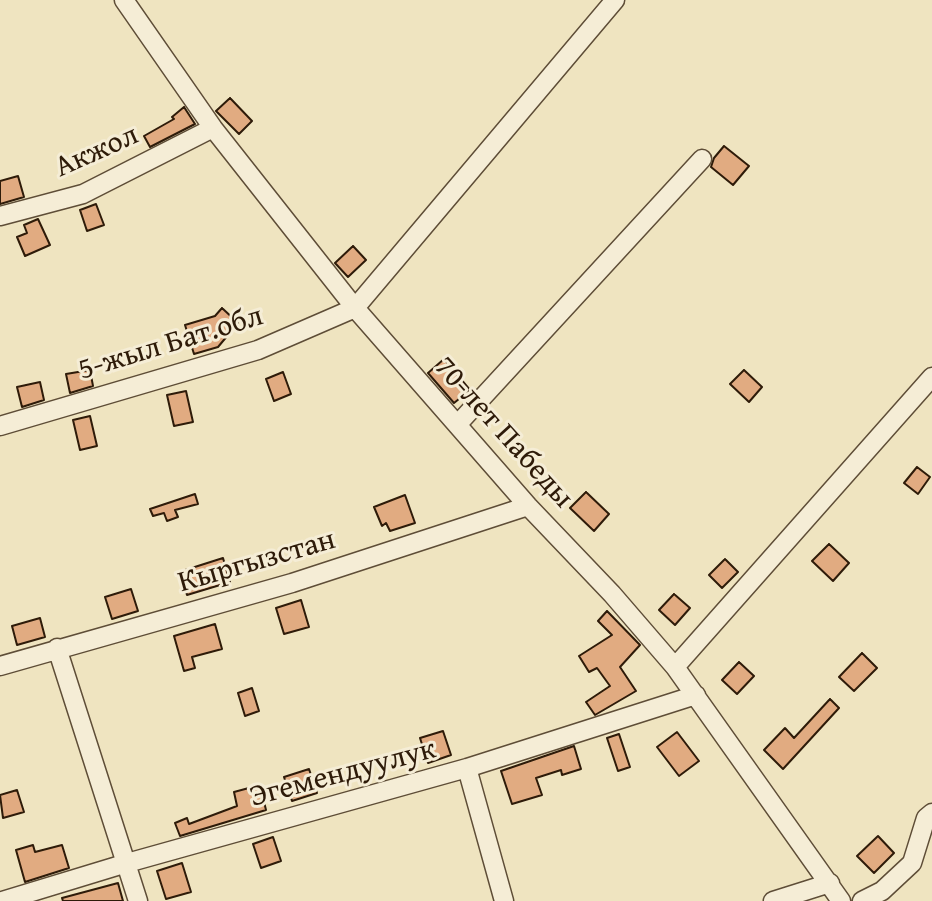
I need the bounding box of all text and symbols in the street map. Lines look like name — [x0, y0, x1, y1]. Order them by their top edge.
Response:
street label: Акжол — [50, 118, 144, 186]
street label: 5-жыл Бат.обл — [74, 299, 268, 389]
street label: 70-лет Пабеды — [426, 350, 580, 516]
street label: Кыргызстан — [174, 522, 340, 602]
street label: Эгемендуулук — [246, 732, 440, 816]

